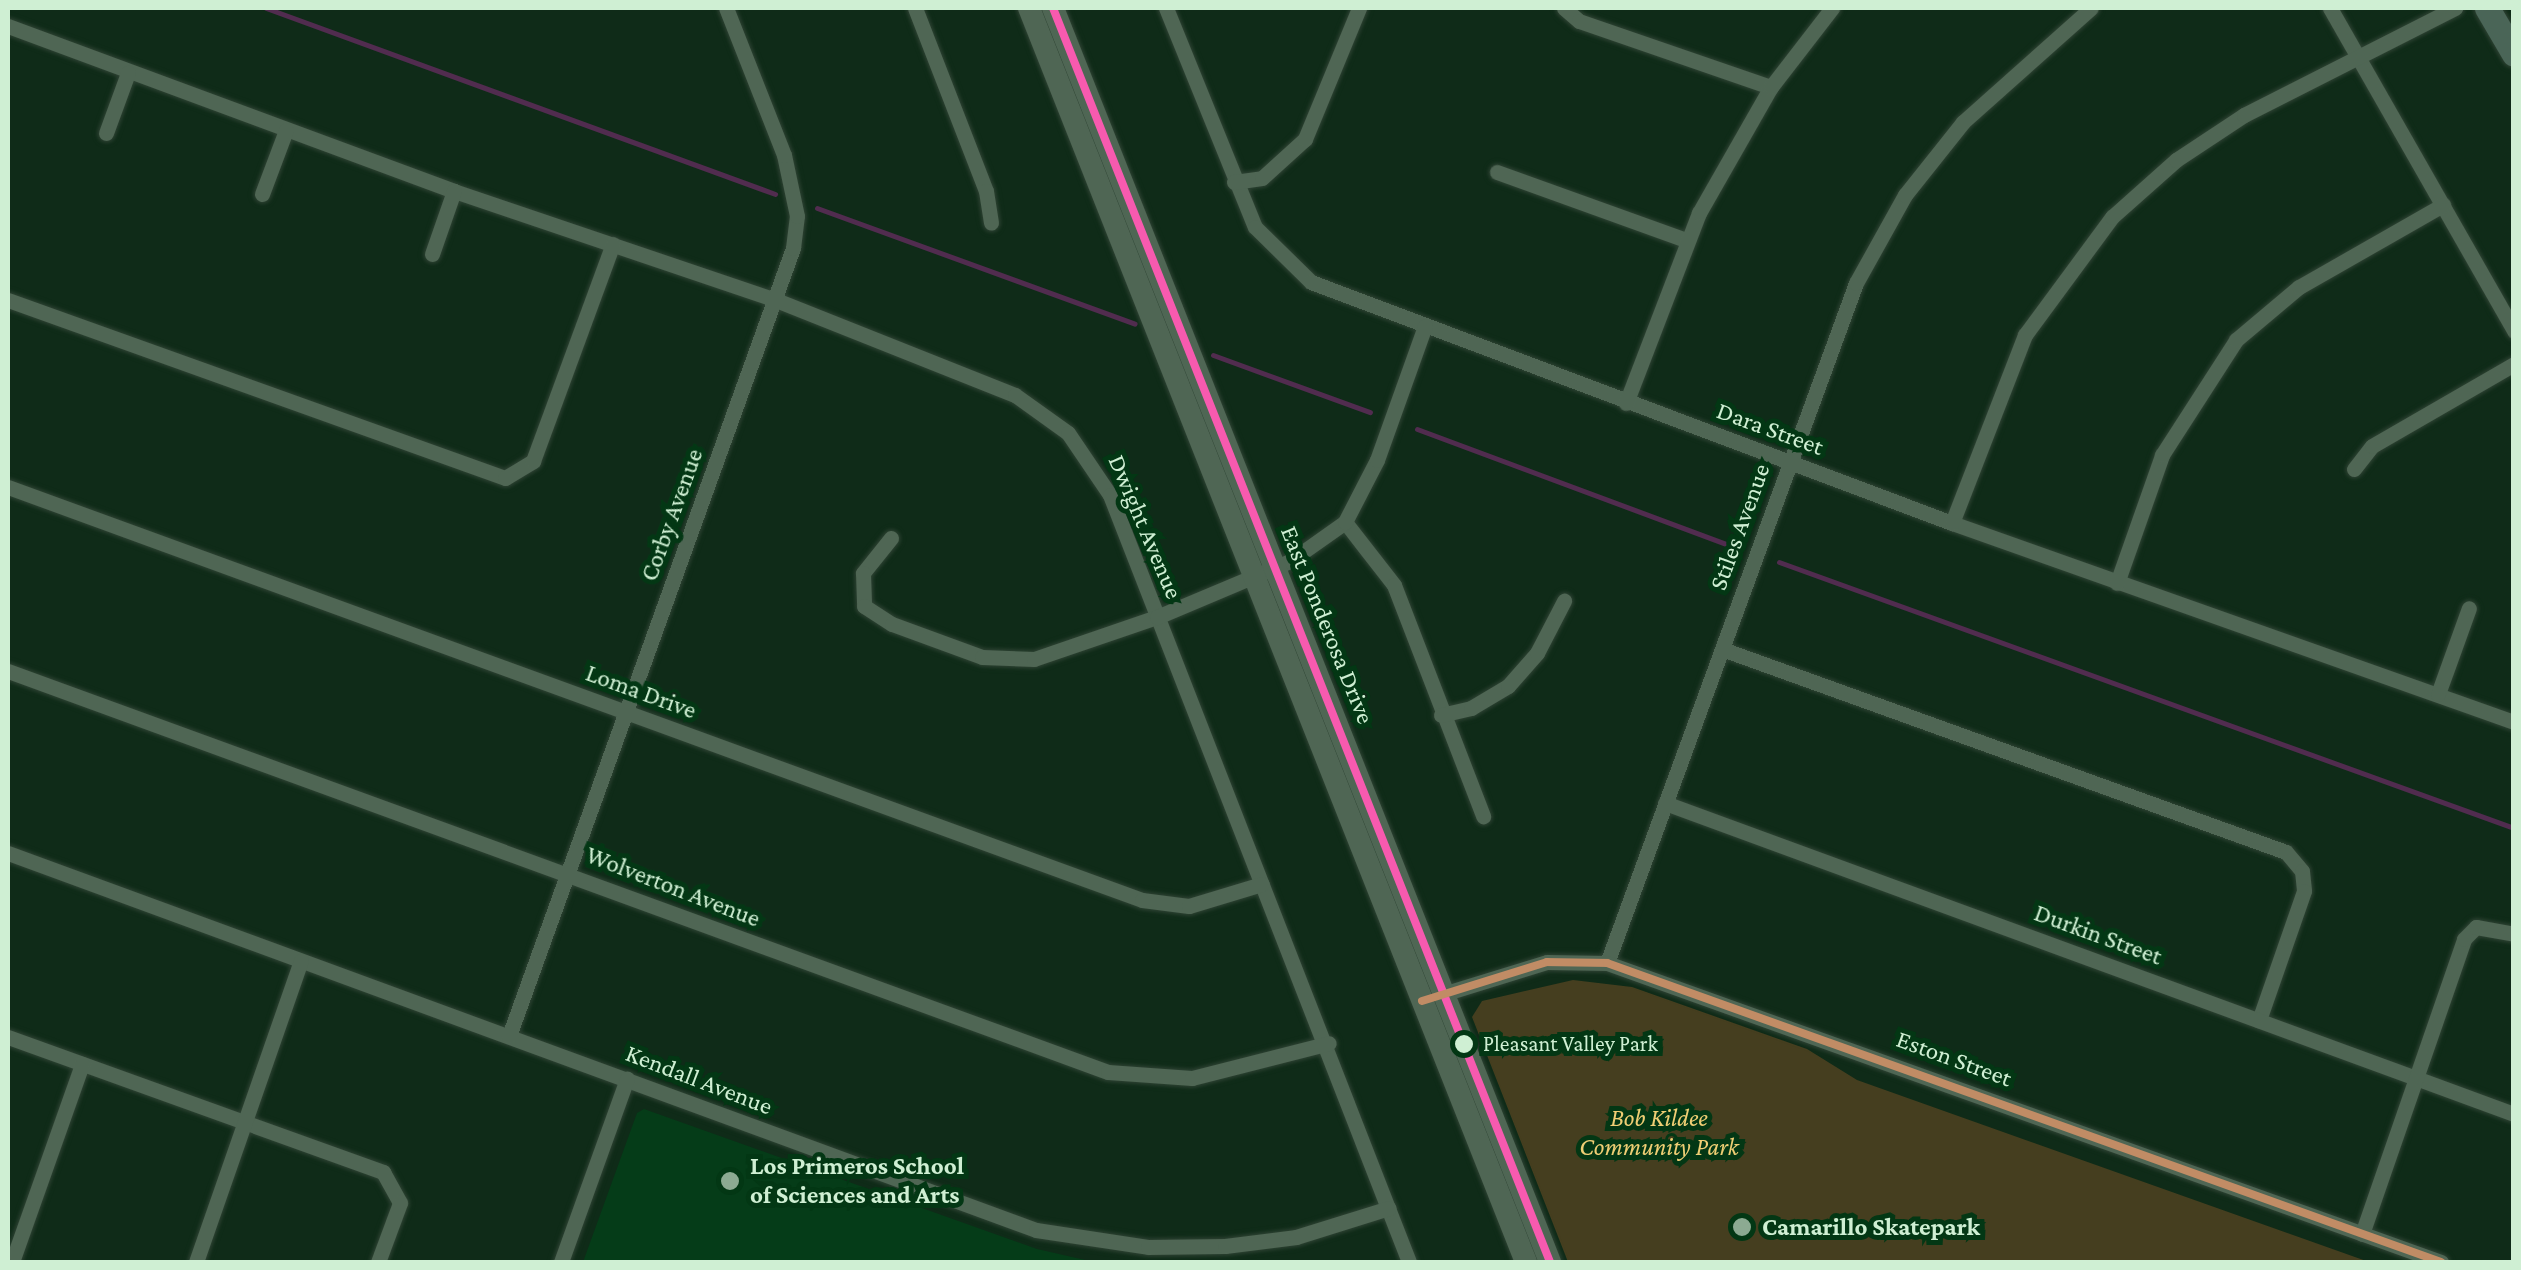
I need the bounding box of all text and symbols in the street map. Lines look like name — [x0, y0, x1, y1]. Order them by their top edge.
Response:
street label: Dara Street — [1713, 396, 1827, 462]
street label: Corby Avenue — [634, 445, 710, 585]
street label: Dwight Avenue — [1101, 450, 1189, 604]
street label: Stiles Avenue — [1703, 460, 1777, 594]
street label: East Ponderosa Drive — [1274, 521, 1380, 729]
street label: Loma Drive — [582, 658, 700, 726]
street label: Wolverton Avenue — [582, 840, 764, 934]
street label: Durkin Street — [2030, 898, 2166, 972]
street label: Eston Street — [1892, 1024, 2016, 1094]
place label: Pleasant Valley Park — [1483, 1031, 1658, 1057]
marker: Pleasant Valley Park — [1454, 1034, 1474, 1054]
street label: Kendall Avenue — [621, 1038, 777, 1122]
park label: Bob Kildee Community Park — [1579, 1104, 1739, 1163]
place label: Los Primeros School of Sciences and Arts — [750, 1152, 964, 1211]
marker: Los Primeros School of Sciences and Arts — [719, 1170, 741, 1192]
place label: Camarillo Skatepark — [1762, 1212, 1980, 1242]
marker: Camarillo Skatepark — [1731, 1216, 1753, 1238]

